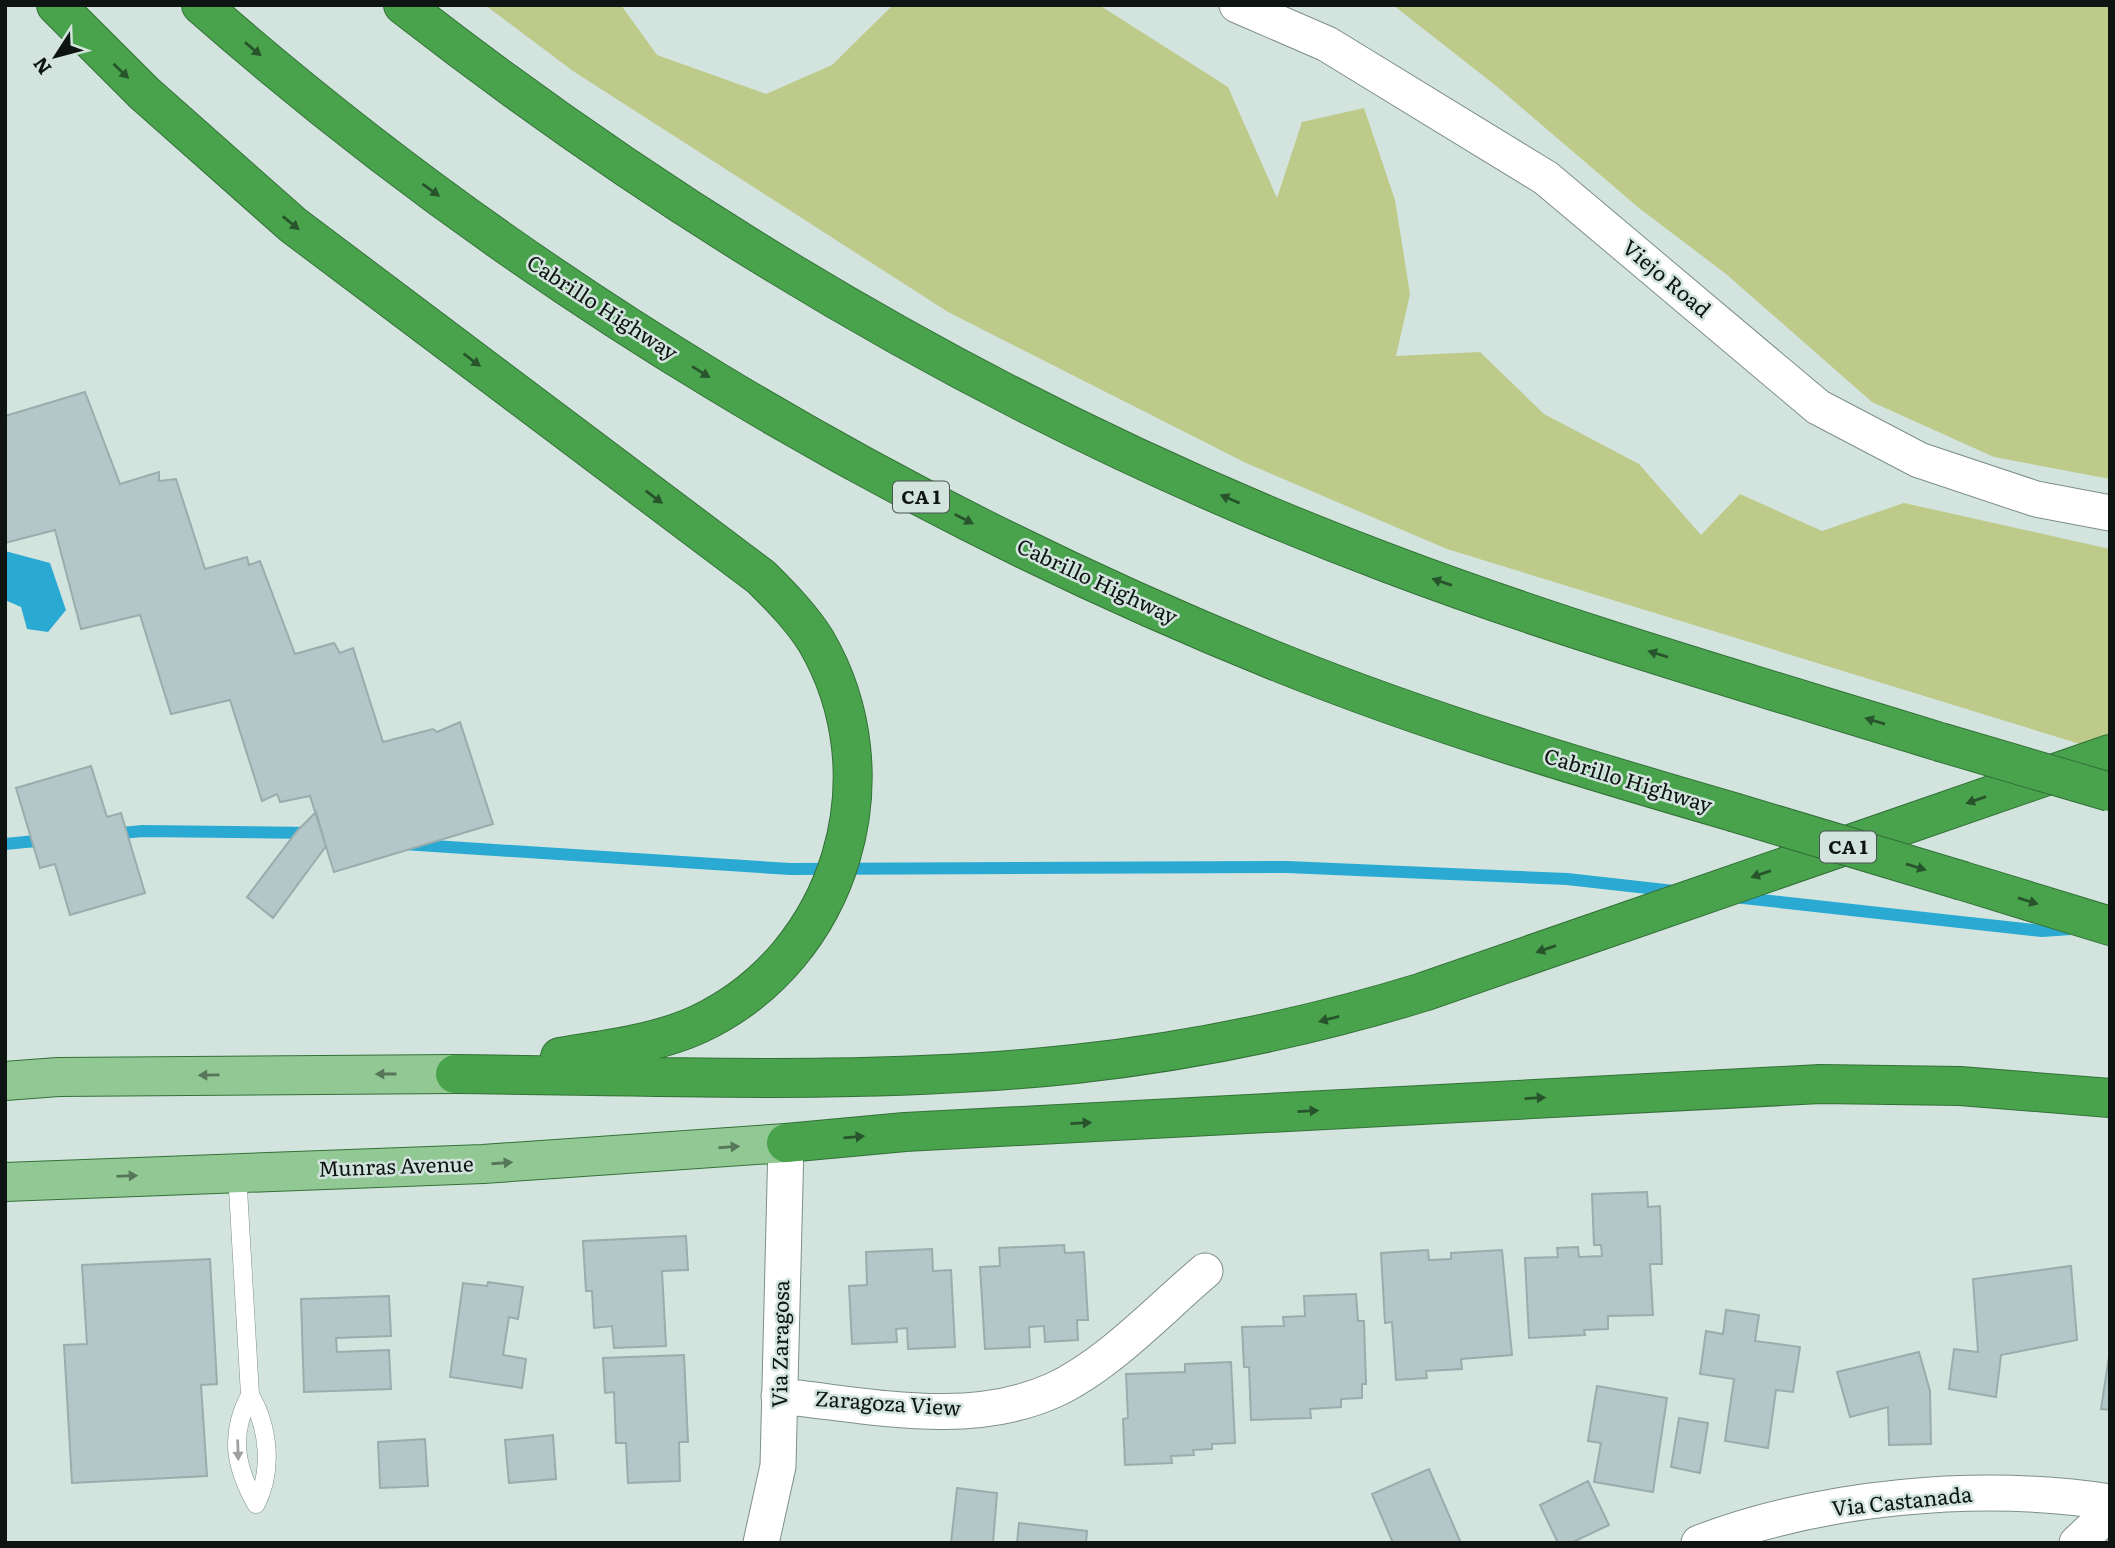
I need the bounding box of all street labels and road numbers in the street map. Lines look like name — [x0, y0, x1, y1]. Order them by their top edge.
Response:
street label: Viejo Road — [1617, 231, 1719, 323]
street label: Cabrillo Highway — [522, 245, 686, 367]
road number: CA 1 — [893, 482, 949, 512]
street label: Cabrillo Highway — [1013, 529, 1184, 631]
street label: Cabrillo Highway — [1541, 738, 1717, 819]
road number: CA 1 — [1820, 832, 1876, 862]
street label: Munras Avenue — [318, 1146, 474, 1183]
street label: Via Zaragosa — [762, 1279, 795, 1408]
street label: Zaragoza View — [814, 1381, 962, 1422]
street label: Via Castanada — [1830, 1477, 1974, 1522]

